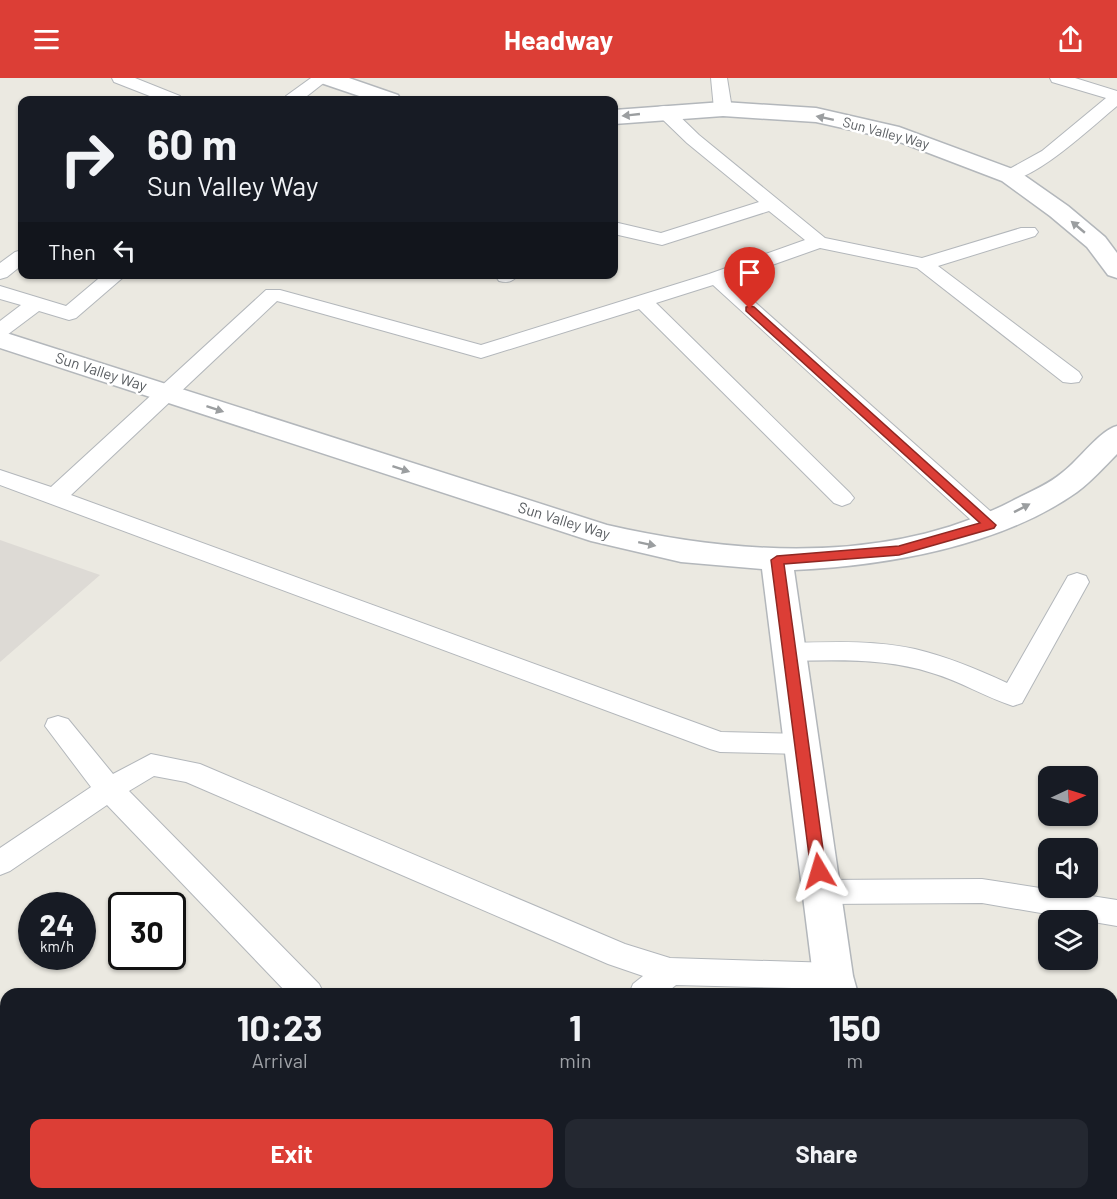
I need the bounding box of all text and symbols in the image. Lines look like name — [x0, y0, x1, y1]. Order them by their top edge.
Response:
icon: menu — [30, 23, 63, 56]
text: Headway — [504, 23, 613, 55]
icon: share — [1054, 23, 1087, 56]
one-way arrow — [621, 110, 640, 120]
one-way arrow — [816, 112, 834, 122]
street label: Sun Valley Way — [841, 113, 932, 152]
text: 60 m — [147, 118, 237, 168]
icon: right — [48, 120, 126, 198]
text: Sun Valley Way — [147, 169, 318, 201]
one-way arrow — [1071, 221, 1086, 234]
icon: left — [108, 234, 141, 267]
text: Then — [48, 238, 96, 264]
pin — [724, 247, 775, 309]
icon: arrive — [733, 256, 766, 289]
street label: Sun Valley Way — [53, 348, 149, 394]
one-way arrow — [206, 405, 224, 414]
one-way arrow — [392, 465, 410, 474]
street label: Sun Valley Way — [516, 498, 613, 543]
one-way arrow — [1014, 504, 1031, 513]
one-way arrow — [638, 540, 657, 549]
north arrow — [1038, 766, 1098, 826]
map controls — [1038, 766, 1098, 970]
button: sound — [1038, 838, 1098, 898]
position arrow — [787, 839, 851, 903]
speed limit sign: 30 — [108, 892, 186, 970]
text: 24 — [40, 906, 74, 942]
button: layers — [1038, 910, 1098, 970]
text: km/h — [40, 937, 74, 955]
text: 10:23 — [237, 1005, 322, 1048]
text: 1 — [569, 1005, 582, 1048]
text: 150 — [828, 1005, 881, 1048]
text: Arrival — [252, 1048, 308, 1072]
text: min — [559, 1048, 592, 1072]
text: m — [847, 1048, 863, 1072]
button: Exit — [30, 1119, 553, 1188]
button: Share — [565, 1119, 1088, 1188]

